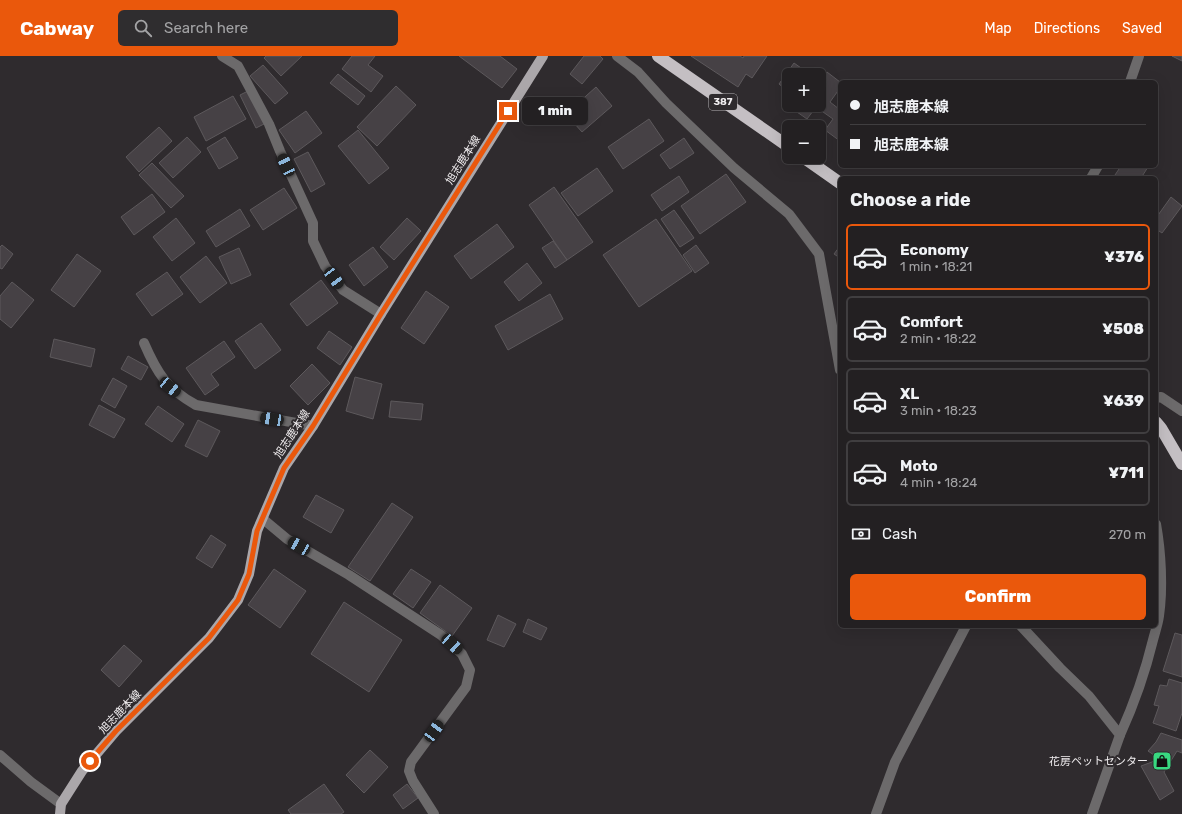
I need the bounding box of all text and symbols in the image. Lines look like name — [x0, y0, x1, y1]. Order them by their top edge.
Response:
search box — [118, 10, 398, 46]
text: Cabway — [20, 17, 94, 40]
icon: search — [132, 17, 154, 39]
text: Search here — [164, 19, 248, 37]
text: Map — [985, 20, 1012, 37]
text: Directions — [1034, 20, 1100, 37]
text: Saved — [1122, 20, 1162, 37]
map controls — [782, 68, 826, 164]
button: + — [782, 68, 826, 112]
road number: 387 — [709, 94, 737, 110]
callout: 1 min — [522, 97, 588, 125]
text: 旭志鹿本線 — [874, 98, 949, 116]
route end — [499, 102, 517, 120]
text: 1 min — [538, 103, 572, 118]
button: − — [782, 120, 826, 164]
street label: 旭志鹿本線 — [443, 133, 483, 187]
text: 旭志鹿本線 — [874, 136, 949, 154]
car — [275, 152, 297, 178]
text: Choose a ride — [850, 189, 971, 211]
icon: car — [852, 239, 888, 275]
text: Economy — [900, 241, 969, 259]
text: ¥376 — [1104, 248, 1144, 266]
text: 1 min · 18:21 — [900, 259, 972, 274]
car — [322, 265, 346, 291]
icon: car — [852, 311, 888, 347]
text: Comfort — [900, 313, 963, 331]
text: ¥508 — [1102, 320, 1144, 338]
text: 2 min · 18:22 — [900, 331, 976, 346]
car — [157, 375, 183, 399]
icon: car — [852, 383, 888, 419]
text: XL — [900, 385, 919, 403]
text: ¥639 — [1103, 392, 1144, 410]
text: 3 min · 18:23 — [900, 403, 977, 418]
street label: 旭志鹿本線 — [272, 407, 312, 461]
car — [259, 411, 285, 427]
icon: car — [852, 455, 888, 491]
text: Moto — [900, 457, 938, 475]
text: ¥711 — [1108, 464, 1144, 482]
text: 4 min · 18:24 — [900, 475, 977, 490]
icon: cash — [850, 523, 872, 545]
text: Cash — [882, 525, 917, 543]
text: 270 m — [1109, 527, 1146, 542]
car — [286, 535, 312, 557]
button: Confirm — [850, 574, 1146, 620]
car — [439, 632, 465, 656]
street label: 旭志鹿本線 — [96, 688, 144, 736]
car — [422, 718, 446, 744]
shop icon: 花房ペットセンター — [1151, 750, 1173, 772]
route start — [81, 752, 99, 770]
place label: 花房ペットセンター — [1049, 755, 1148, 768]

